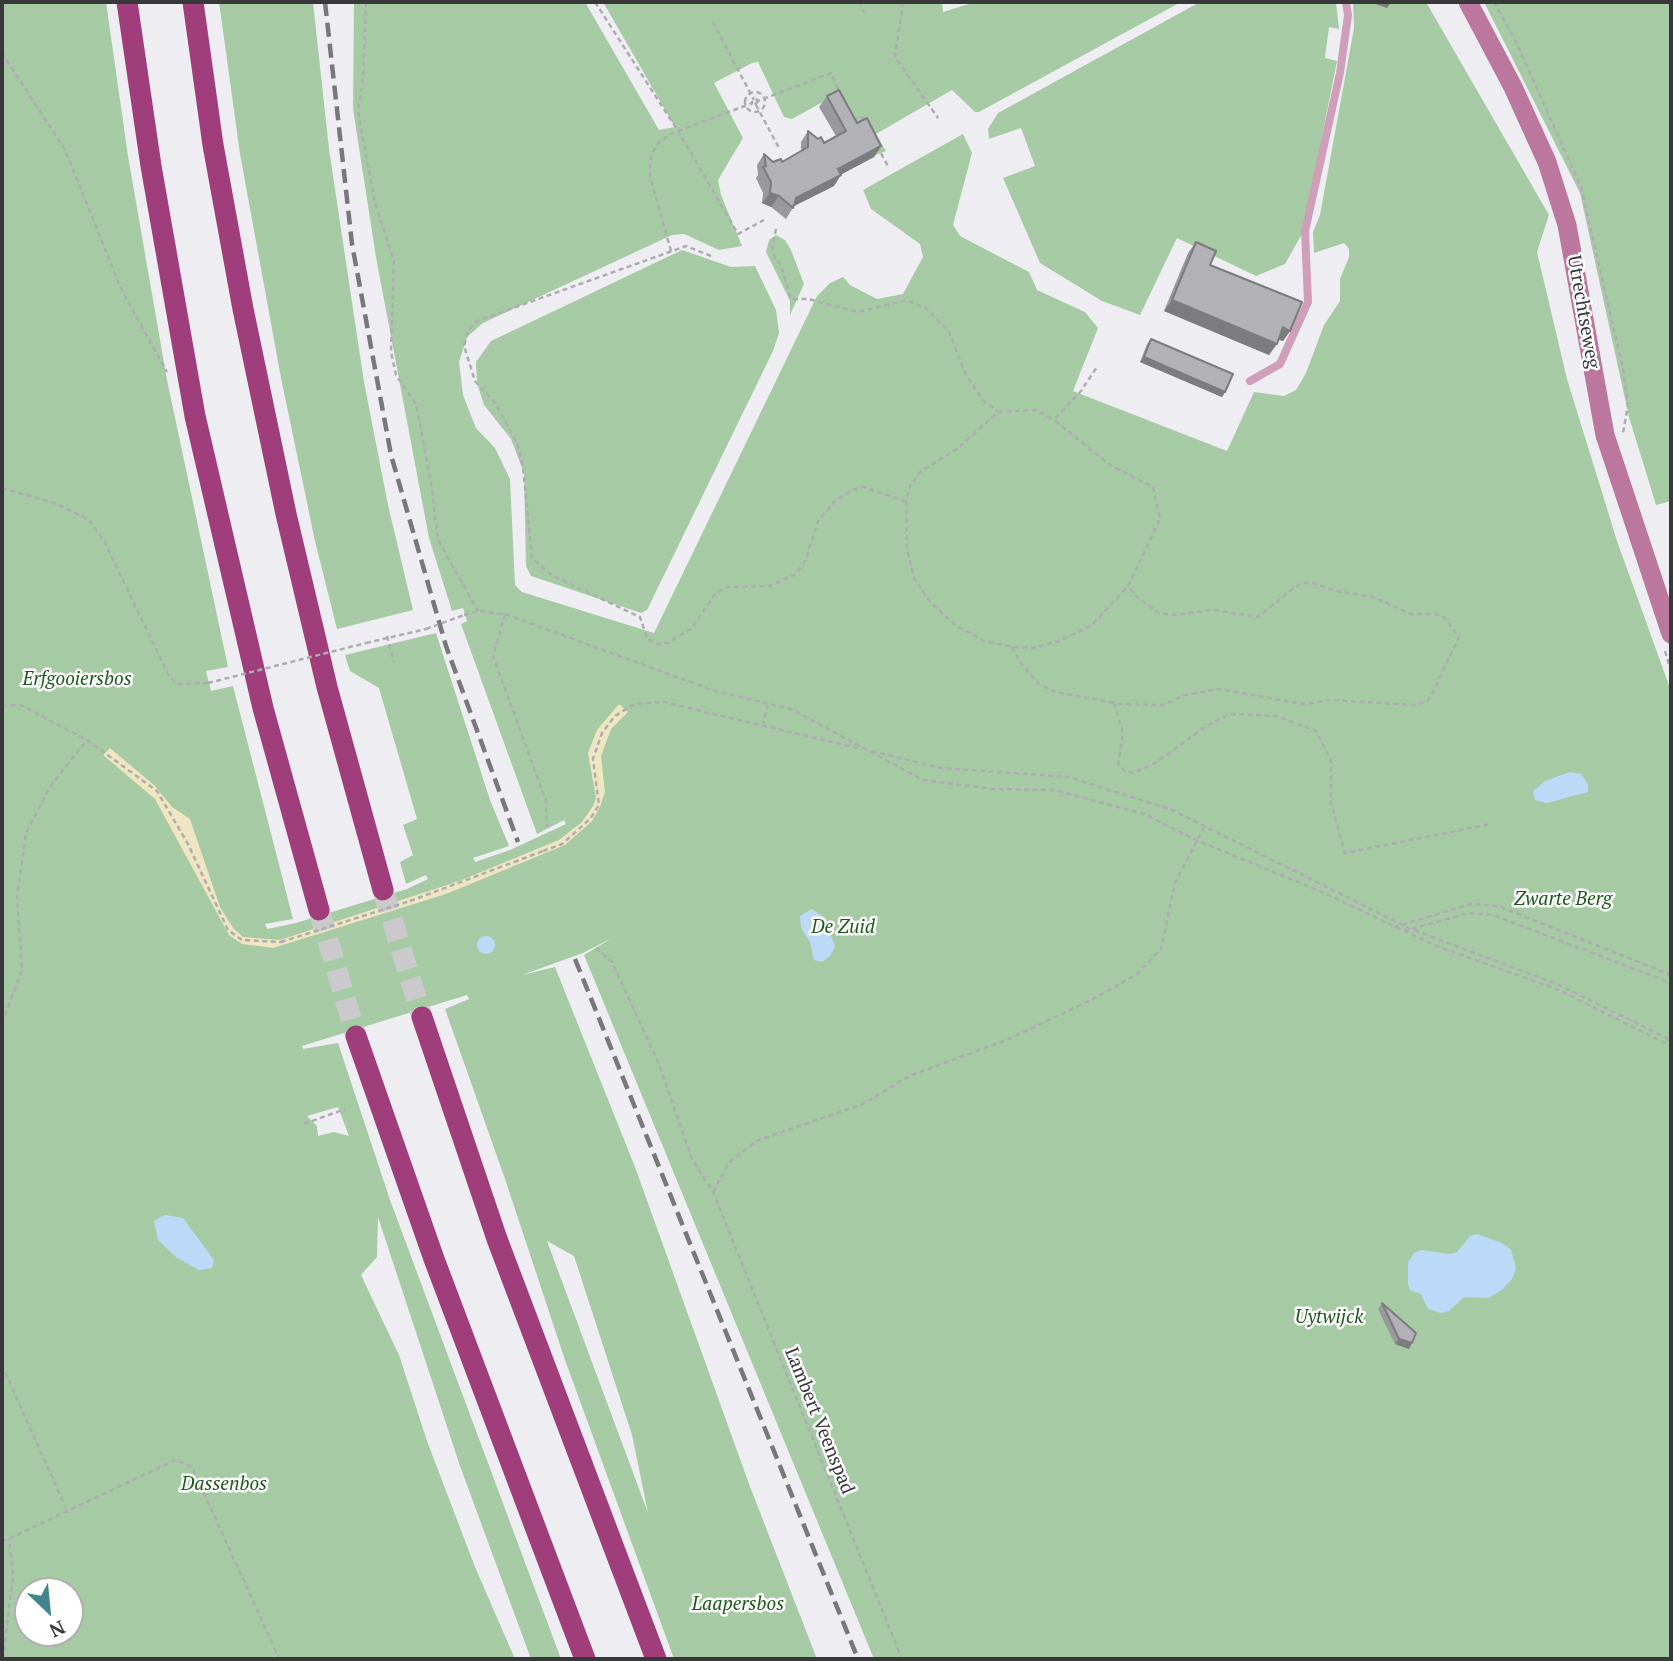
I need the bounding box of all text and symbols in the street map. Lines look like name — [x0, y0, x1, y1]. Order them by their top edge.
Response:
street label: Utrechtseweg — [1562, 254, 1604, 370]
park label: Erfgooiersbos — [22, 669, 132, 691]
park label: Zwarte Berg — [1514, 889, 1612, 911]
park label: De Zuid — [811, 917, 875, 939]
park label: Uytwijck — [1295, 1307, 1363, 1329]
street label: Lambert Veenspad — [779, 1344, 859, 1498]
park label: Dassenbos — [181, 1474, 267, 1496]
north arrow — [14, 1577, 84, 1647]
park label: Laapersbos — [692, 1594, 784, 1616]
text: N — [46, 1615, 70, 1644]

